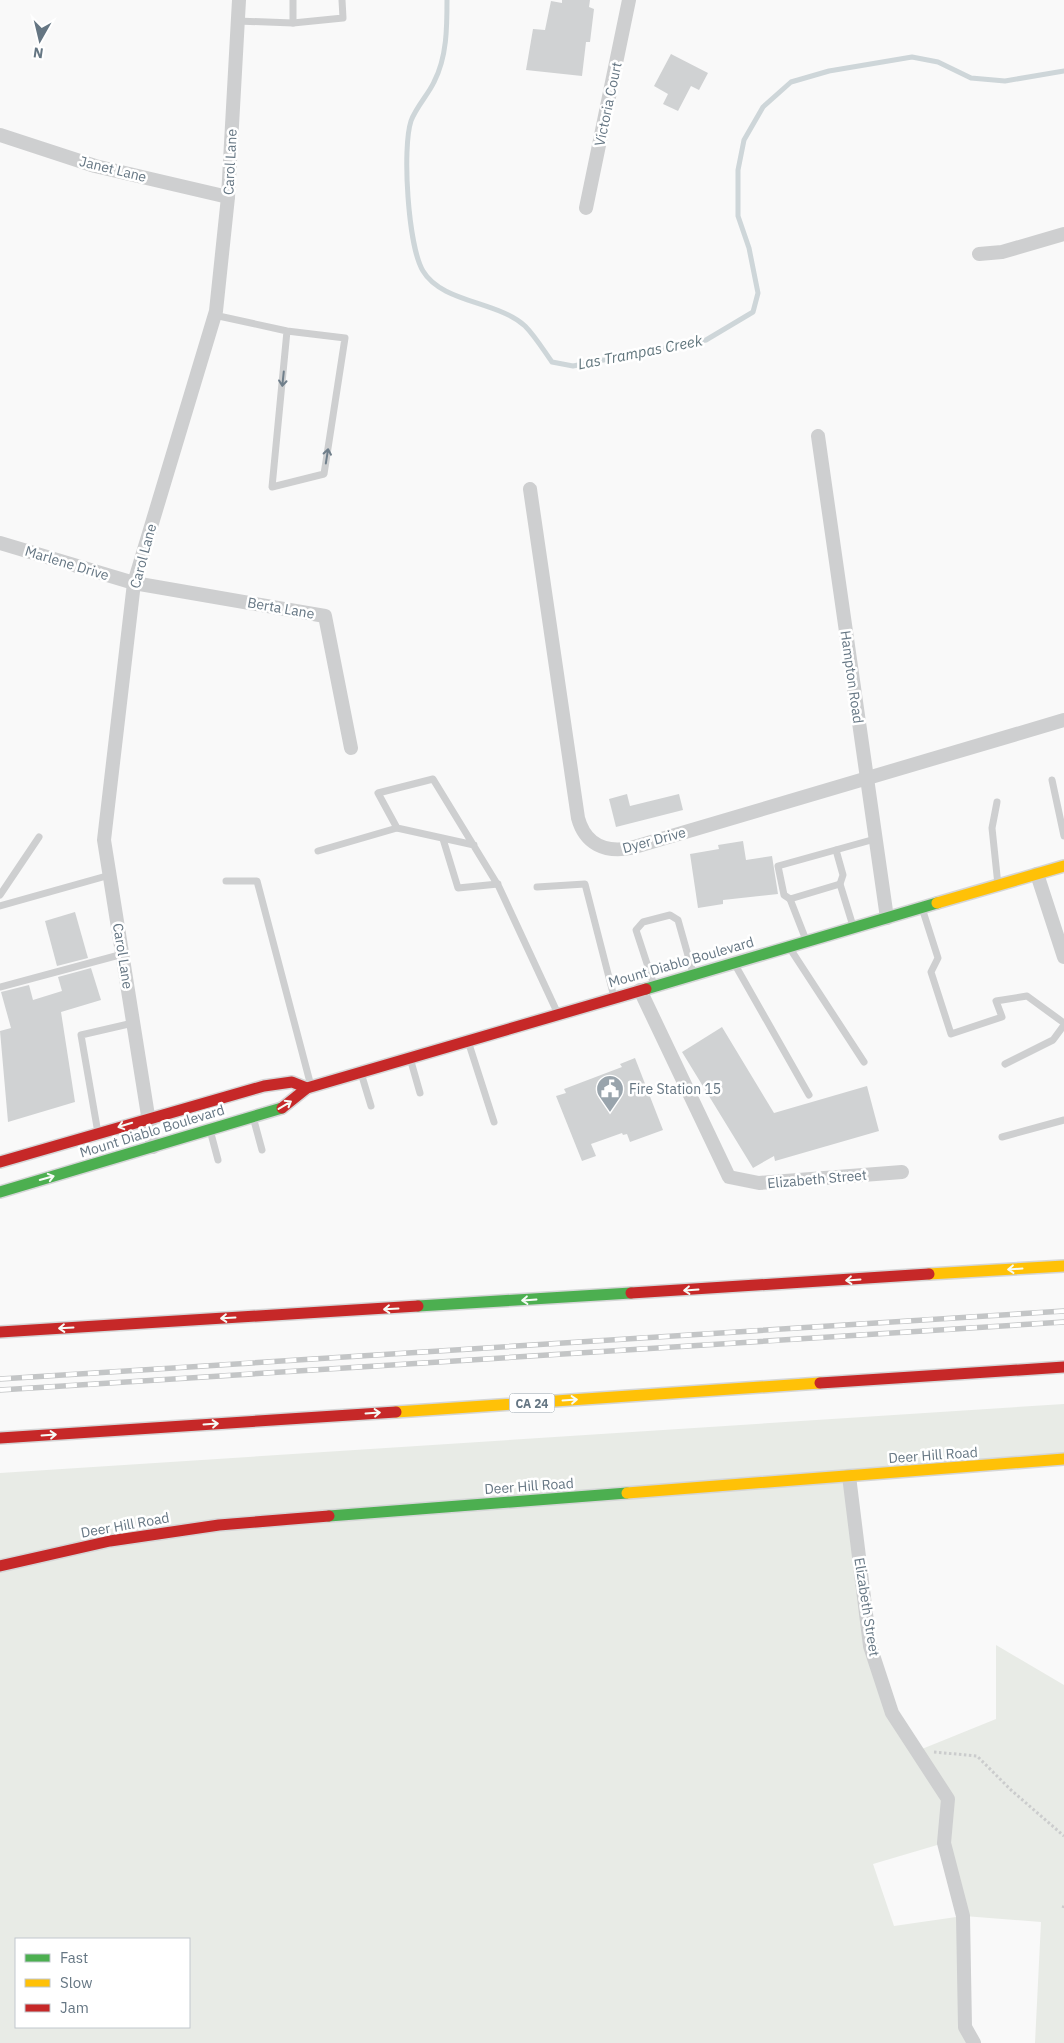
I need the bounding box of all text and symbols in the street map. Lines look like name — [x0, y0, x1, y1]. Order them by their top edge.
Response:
north arrow — [15, 15, 65, 65]
text: N — [32, 43, 44, 62]
street label: Victoria Court — [590, 60, 626, 148]
street label: Carol Lane — [219, 128, 241, 196]
street label: Janet Lane — [78, 152, 149, 186]
water label: Las Trampas Creek — [576, 331, 704, 373]
one-way arrow — [278, 371, 287, 387]
one-way arrow — [322, 448, 332, 464]
street label: Carol Lane — [126, 521, 160, 590]
street label: Marlene Drive — [23, 542, 111, 584]
street label: Berta Lane — [246, 593, 316, 623]
street label: Hampton Road — [837, 629, 867, 725]
street label: Dyer Drive — [620, 823, 688, 857]
street label: Carol Lane — [109, 922, 137, 990]
street label: Mount Diablo Boulevard — [606, 933, 756, 991]
public building icon: Fire Station 15 — [595, 1074, 625, 1113]
place label: Fire Station 15 — [629, 1080, 721, 1098]
one-way arrow — [278, 1099, 292, 1109]
street label: Mount Diablo Boulevard — [77, 1100, 227, 1162]
one-way arrow — [117, 1120, 133, 1130]
street label: Elizabeth Street — [766, 1166, 868, 1192]
one-way arrow — [38, 1173, 54, 1182]
one-way arrow — [1008, 1265, 1024, 1274]
one-way arrow — [845, 1275, 861, 1284]
one-way arrow — [683, 1285, 699, 1295]
one-way arrow — [521, 1296, 537, 1305]
one-way arrow — [383, 1305, 399, 1314]
one-way arrow — [221, 1314, 237, 1323]
one-way arrow — [58, 1323, 74, 1332]
road number: CA 24 — [510, 1394, 554, 1412]
one-way arrow — [562, 1396, 578, 1405]
one-way arrow — [365, 1409, 381, 1418]
one-way arrow — [203, 1420, 219, 1429]
one-way arrow — [40, 1430, 56, 1439]
street label: Deer Hill Road — [888, 1443, 978, 1467]
street label: Deer Hill Road — [484, 1474, 574, 1498]
street label: Deer Hill Road — [79, 1508, 171, 1542]
street label: Elizabeth Street — [850, 1556, 884, 1658]
legend — [15, 1938, 190, 2028]
text: Fast — [60, 1948, 88, 1967]
text: Slow — [60, 1973, 93, 1992]
text: Jam — [60, 1998, 89, 2017]

